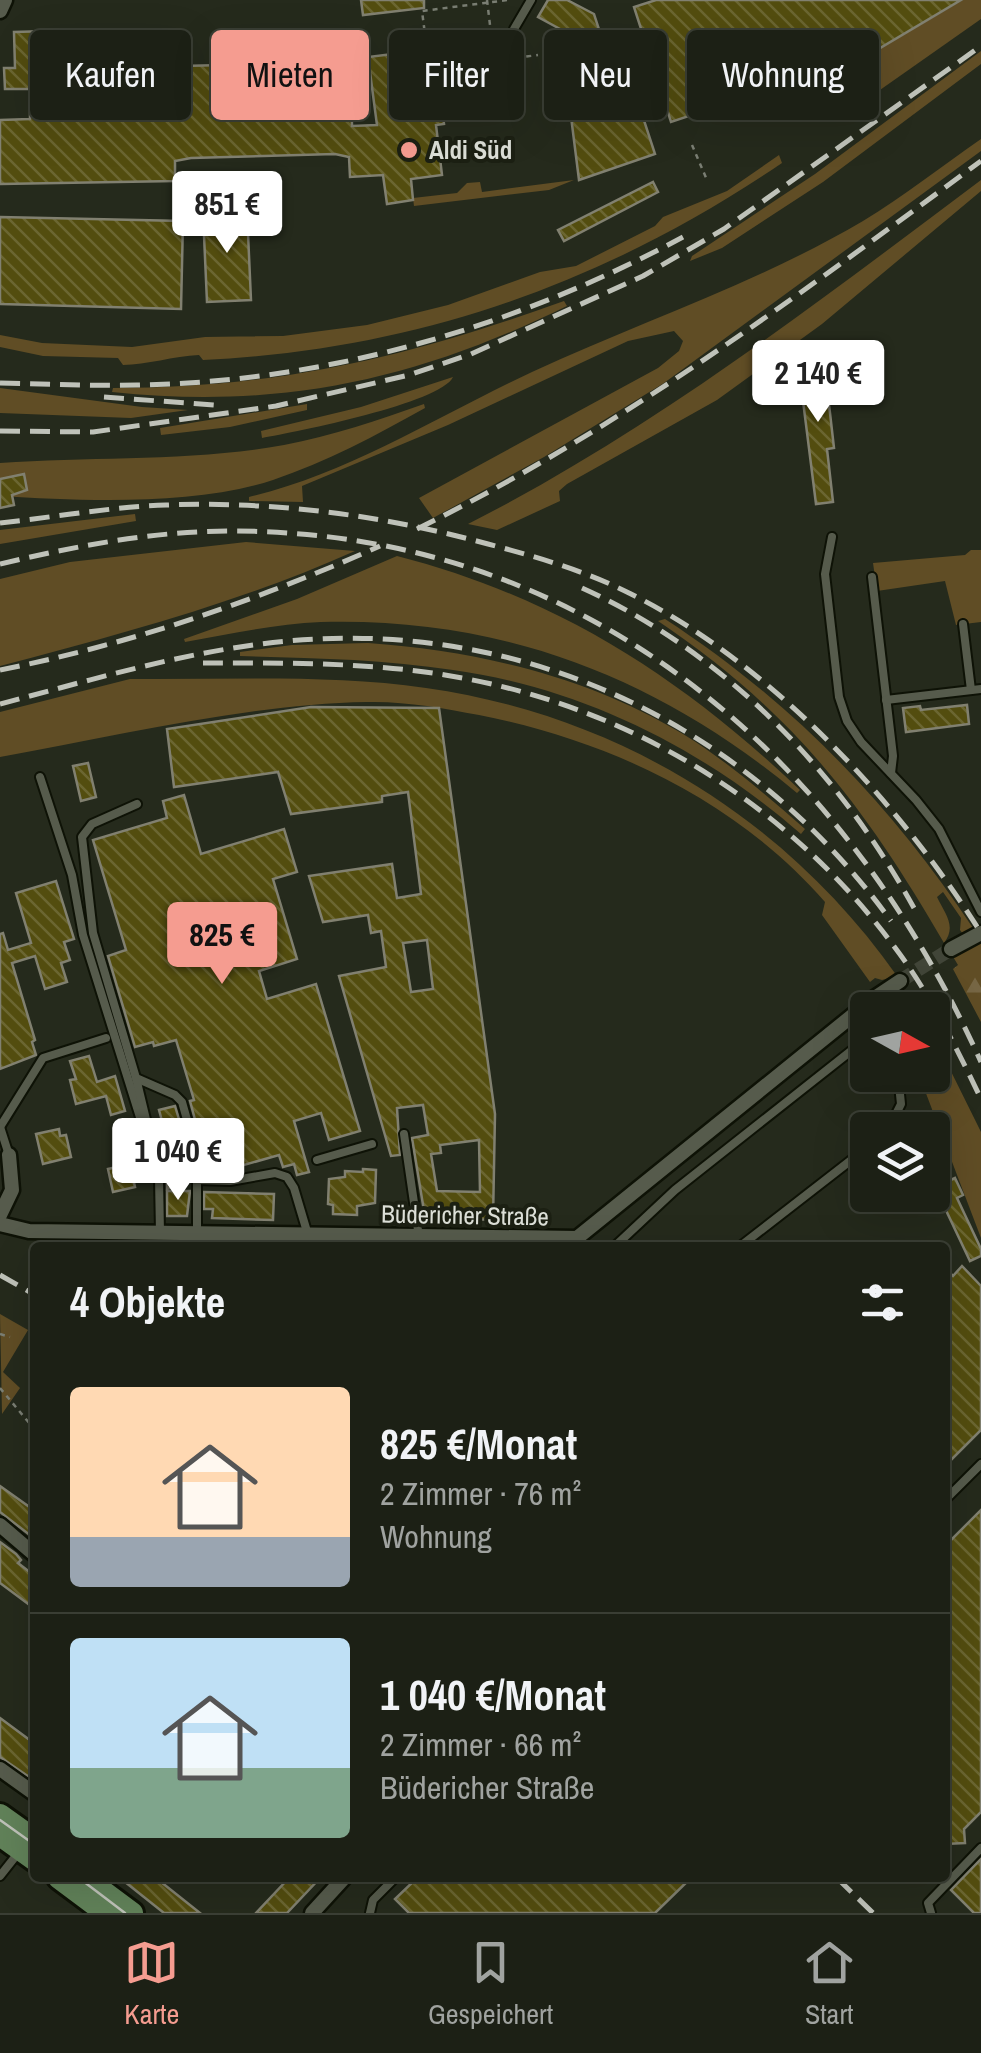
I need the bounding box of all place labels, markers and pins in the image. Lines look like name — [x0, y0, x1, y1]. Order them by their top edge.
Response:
place label: Aldi Süd — [429, 133, 512, 167]
marker: Aldi Süd — [398, 139, 420, 161]
pin: 851 € — [157, 171, 297, 256]
pin: 2 140 € — [726, 340, 910, 425]
pin: 825 € — [152, 902, 292, 987]
pin: 1 040 € — [86, 1118, 270, 1203]

